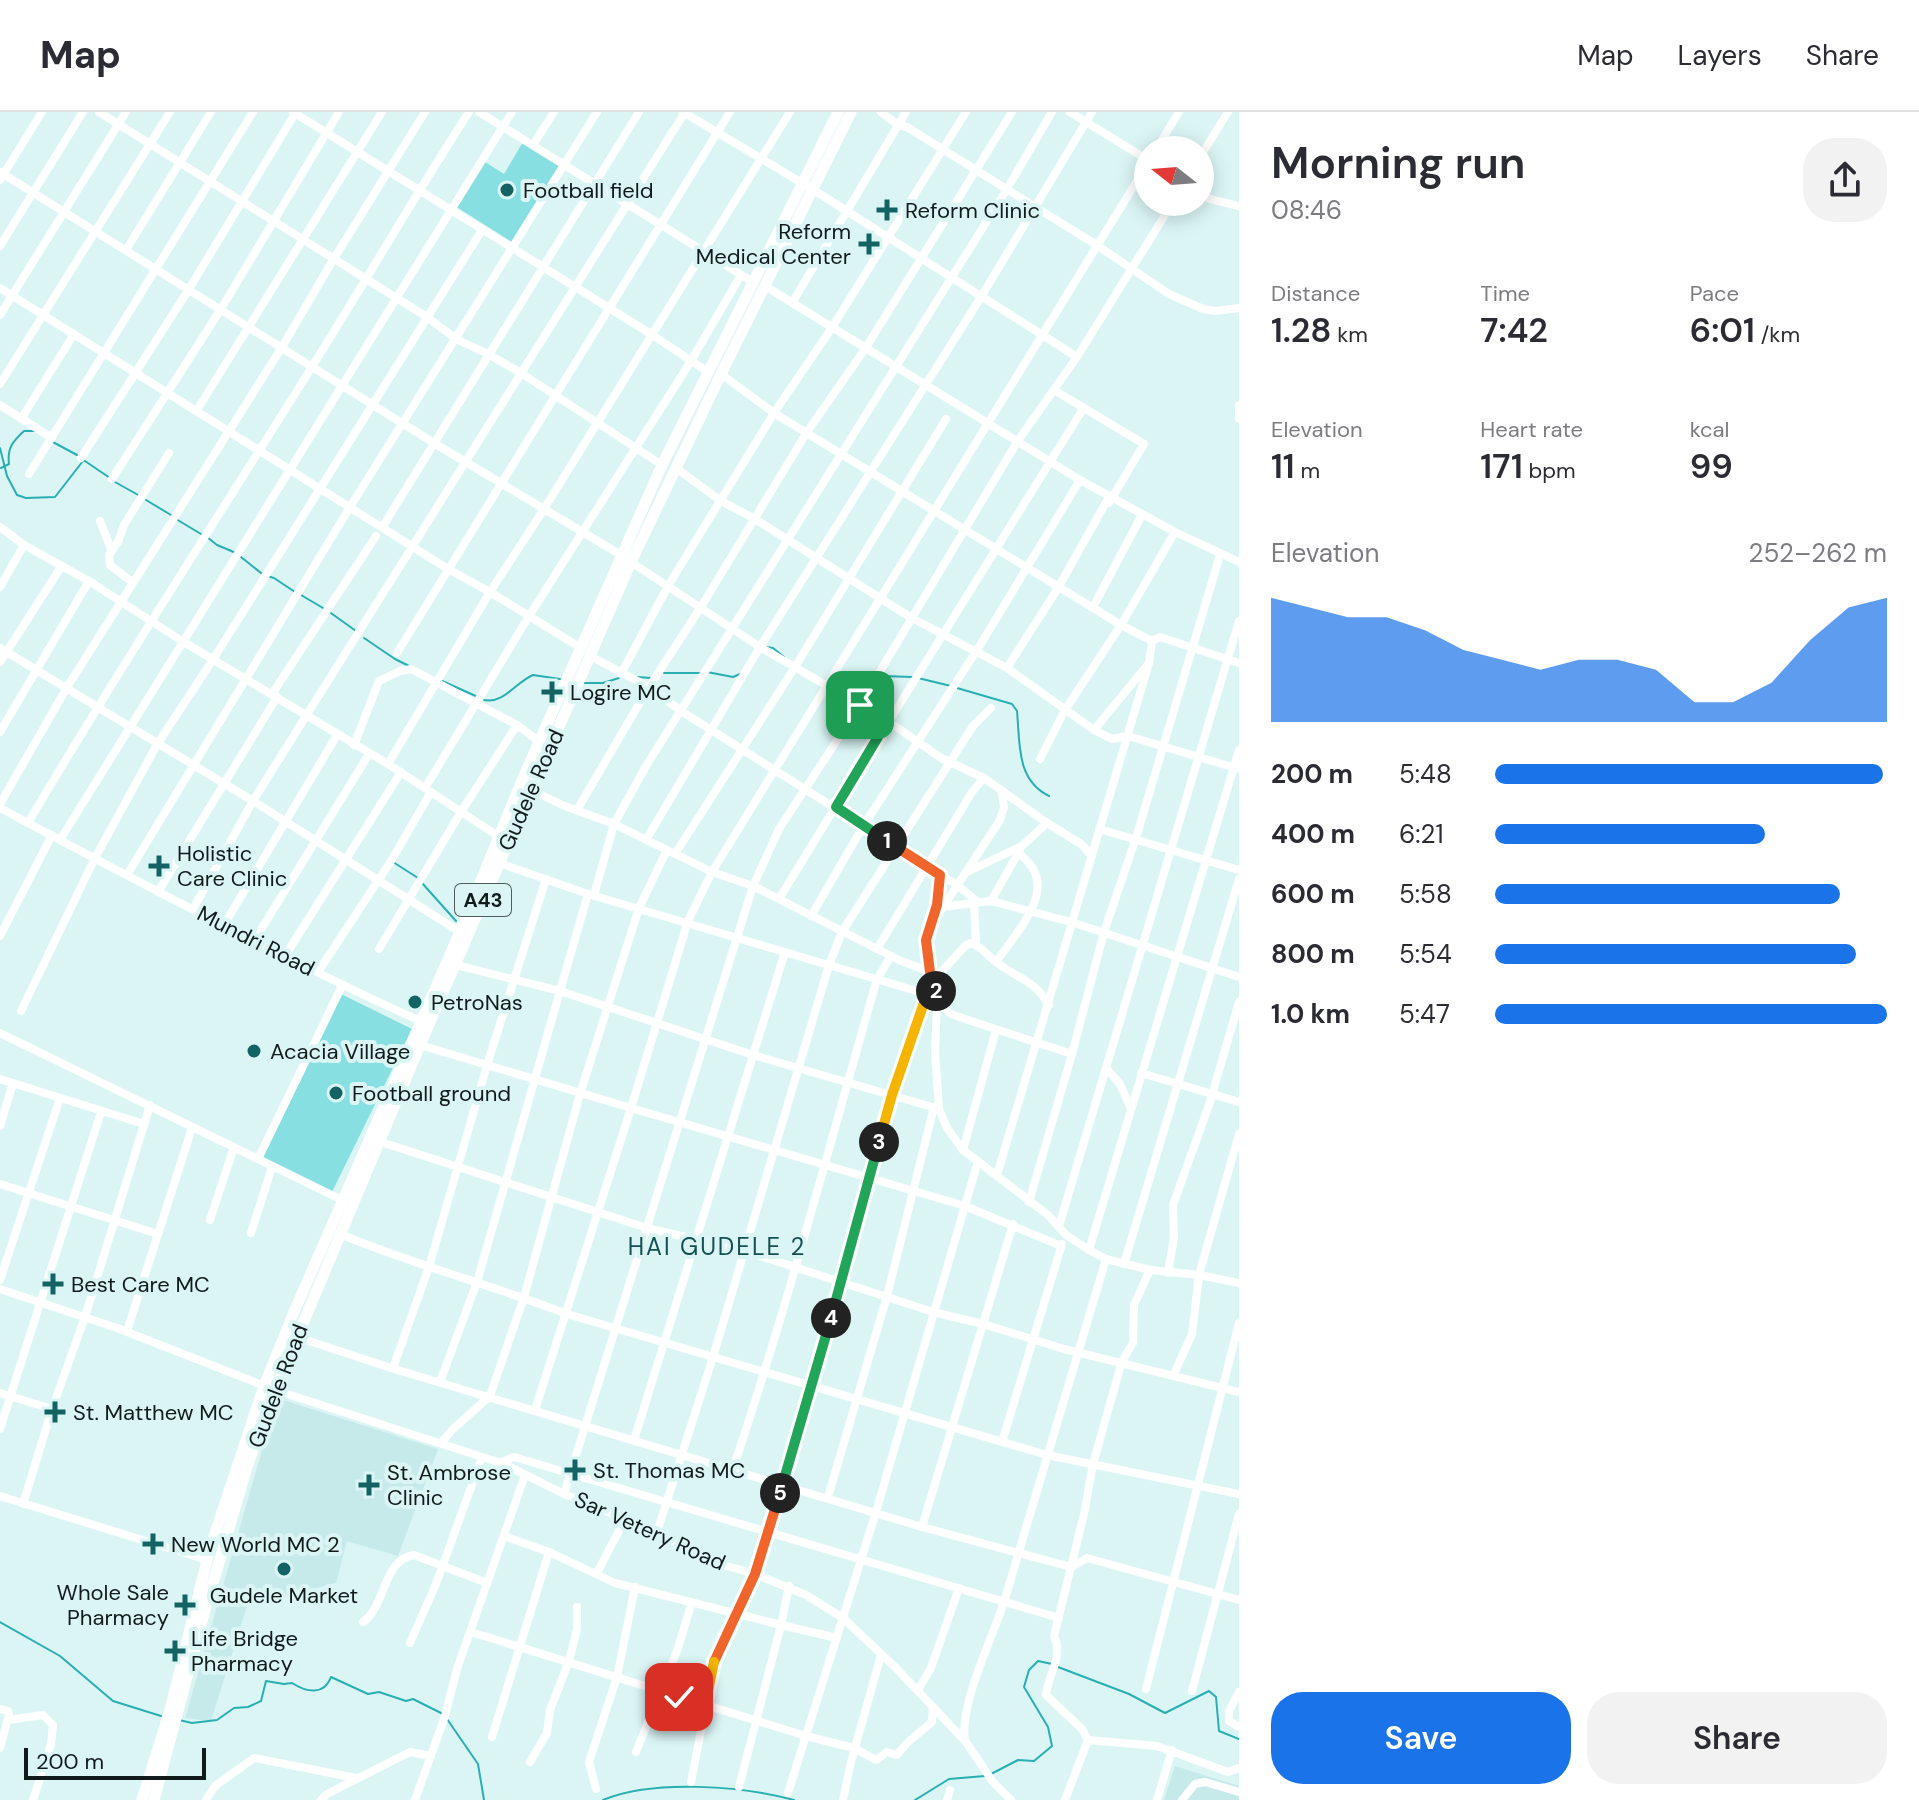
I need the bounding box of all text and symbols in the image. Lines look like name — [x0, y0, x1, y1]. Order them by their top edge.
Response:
text: Map — [40, 30, 121, 80]
text: Map — [1577, 37, 1634, 74]
text: Layers — [1678, 37, 1762, 74]
text: Share — [1806, 37, 1879, 74]
text: Morning run — [1271, 134, 1525, 192]
north arrow — [1134, 136, 1214, 216]
map controls — [1134, 136, 1214, 216]
button: share — [1803, 138, 1887, 222]
place label: Football field — [523, 176, 654, 205]
marker: Football field — [498, 181, 516, 199]
text: 08:46 — [1271, 193, 1342, 227]
place label: Reform Clinic — [905, 196, 1040, 225]
marker: Reform Clinic — [876, 199, 898, 221]
place label: Reform Medical Center — [696, 217, 851, 271]
marker: Reform Medical Center — [858, 233, 880, 255]
text: Distance — [1271, 279, 1360, 308]
text: Time — [1480, 279, 1530, 308]
text: Pace — [1690, 279, 1739, 308]
text: 1.28 — [1271, 308, 1331, 353]
text: 7:42 — [1480, 308, 1548, 353]
text: 6:01 — [1690, 308, 1755, 353]
text: km — [1331, 320, 1368, 349]
text: /km — [1755, 320, 1800, 349]
text: Elevation — [1271, 415, 1363, 444]
text: Heart rate — [1480, 415, 1583, 444]
text: kcal — [1690, 415, 1729, 444]
text: 11 — [1271, 444, 1295, 489]
text: 171 — [1480, 444, 1523, 489]
text: 99 — [1690, 444, 1733, 489]
text: m — [1295, 456, 1320, 485]
text: bpm — [1523, 456, 1576, 485]
text: Elevation — [1271, 536, 1379, 570]
text: 252–262 m — [1749, 536, 1887, 570]
pin — [826, 671, 894, 739]
place label: Logire MC — [570, 678, 672, 707]
marker: Logire MC — [541, 681, 563, 703]
icon: arrive — [838, 683, 882, 727]
street label: Gudele Road — [491, 725, 571, 855]
text: 200 m — [1271, 757, 1353, 791]
text: 5:48 — [1399, 757, 1452, 791]
text: 400 m — [1271, 817, 1355, 851]
text: 6:21 — [1399, 817, 1444, 851]
pin: 1 — [867, 821, 907, 861]
text: 1 — [883, 826, 891, 855]
place label: Holistic Care Clinic — [177, 839, 287, 893]
marker: Holistic Care Clinic — [148, 855, 170, 877]
text: 600 m — [1271, 877, 1355, 911]
text: 5:58 — [1399, 877, 1452, 911]
road number: A43 — [455, 884, 511, 916]
street label: Mundri Road — [192, 899, 320, 983]
text: 800 m — [1271, 937, 1355, 971]
text: 5:54 — [1399, 937, 1452, 971]
pin: 2 — [916, 971, 956, 1011]
text: 2 — [930, 976, 942, 1005]
place label: PetroNas — [431, 988, 523, 1017]
marker: PetroNas — [406, 993, 424, 1011]
text: 1.0 km — [1271, 997, 1350, 1031]
text: 5:47 — [1399, 997, 1450, 1031]
place label: Acacia Village — [270, 1037, 410, 1066]
marker: Acacia Village — [245, 1042, 263, 1060]
place label: Football ground — [352, 1079, 511, 1108]
marker: Football ground — [327, 1084, 345, 1102]
pin: 3 — [859, 1122, 899, 1162]
text: 3 — [872, 1127, 886, 1156]
district label: HAI GUDELE 2 — [628, 1231, 806, 1262]
place label: Best Care MC — [71, 1270, 210, 1299]
marker: Best Care MC — [42, 1273, 64, 1295]
pin: 4 — [811, 1298, 851, 1338]
text: 4 — [824, 1303, 838, 1332]
street label: Gudele Road — [241, 1320, 315, 1452]
place label: St. Matthew MC — [73, 1398, 234, 1427]
marker: St. Matthew MC — [44, 1401, 66, 1423]
place label: St. Thomas MC — [593, 1456, 745, 1485]
place label: St. Ambrose Clinic — [387, 1458, 511, 1512]
marker: St. Thomas MC — [564, 1459, 586, 1481]
pin: 5 — [760, 1473, 800, 1513]
marker: St. Ambrose Clinic — [358, 1474, 380, 1496]
text: 5 — [773, 1478, 787, 1507]
street label: Sar Vetery Road — [570, 1485, 730, 1577]
place label: New World MC 2 — [171, 1530, 340, 1559]
marker: New World MC 2 — [142, 1533, 164, 1555]
marker: Gudele Market — [275, 1560, 293, 1578]
place label: Whole Sale Pharmacy — [57, 1578, 169, 1632]
place label: Gudele Market — [210, 1581, 358, 1610]
marker: Whole Sale Pharmacy — [176, 1596, 194, 1614]
place label: Life Bridge Pharmacy — [191, 1624, 298, 1678]
marker: Life Bridge Pharmacy — [166, 1642, 184, 1660]
pin — [645, 1663, 713, 1731]
icon: check — [657, 1675, 701, 1719]
button: Save — [1271, 1692, 1571, 1784]
button: Share — [1587, 1692, 1887, 1784]
scale bar — [24, 1744, 206, 1780]
text: 200 m — [36, 1747, 104, 1776]

